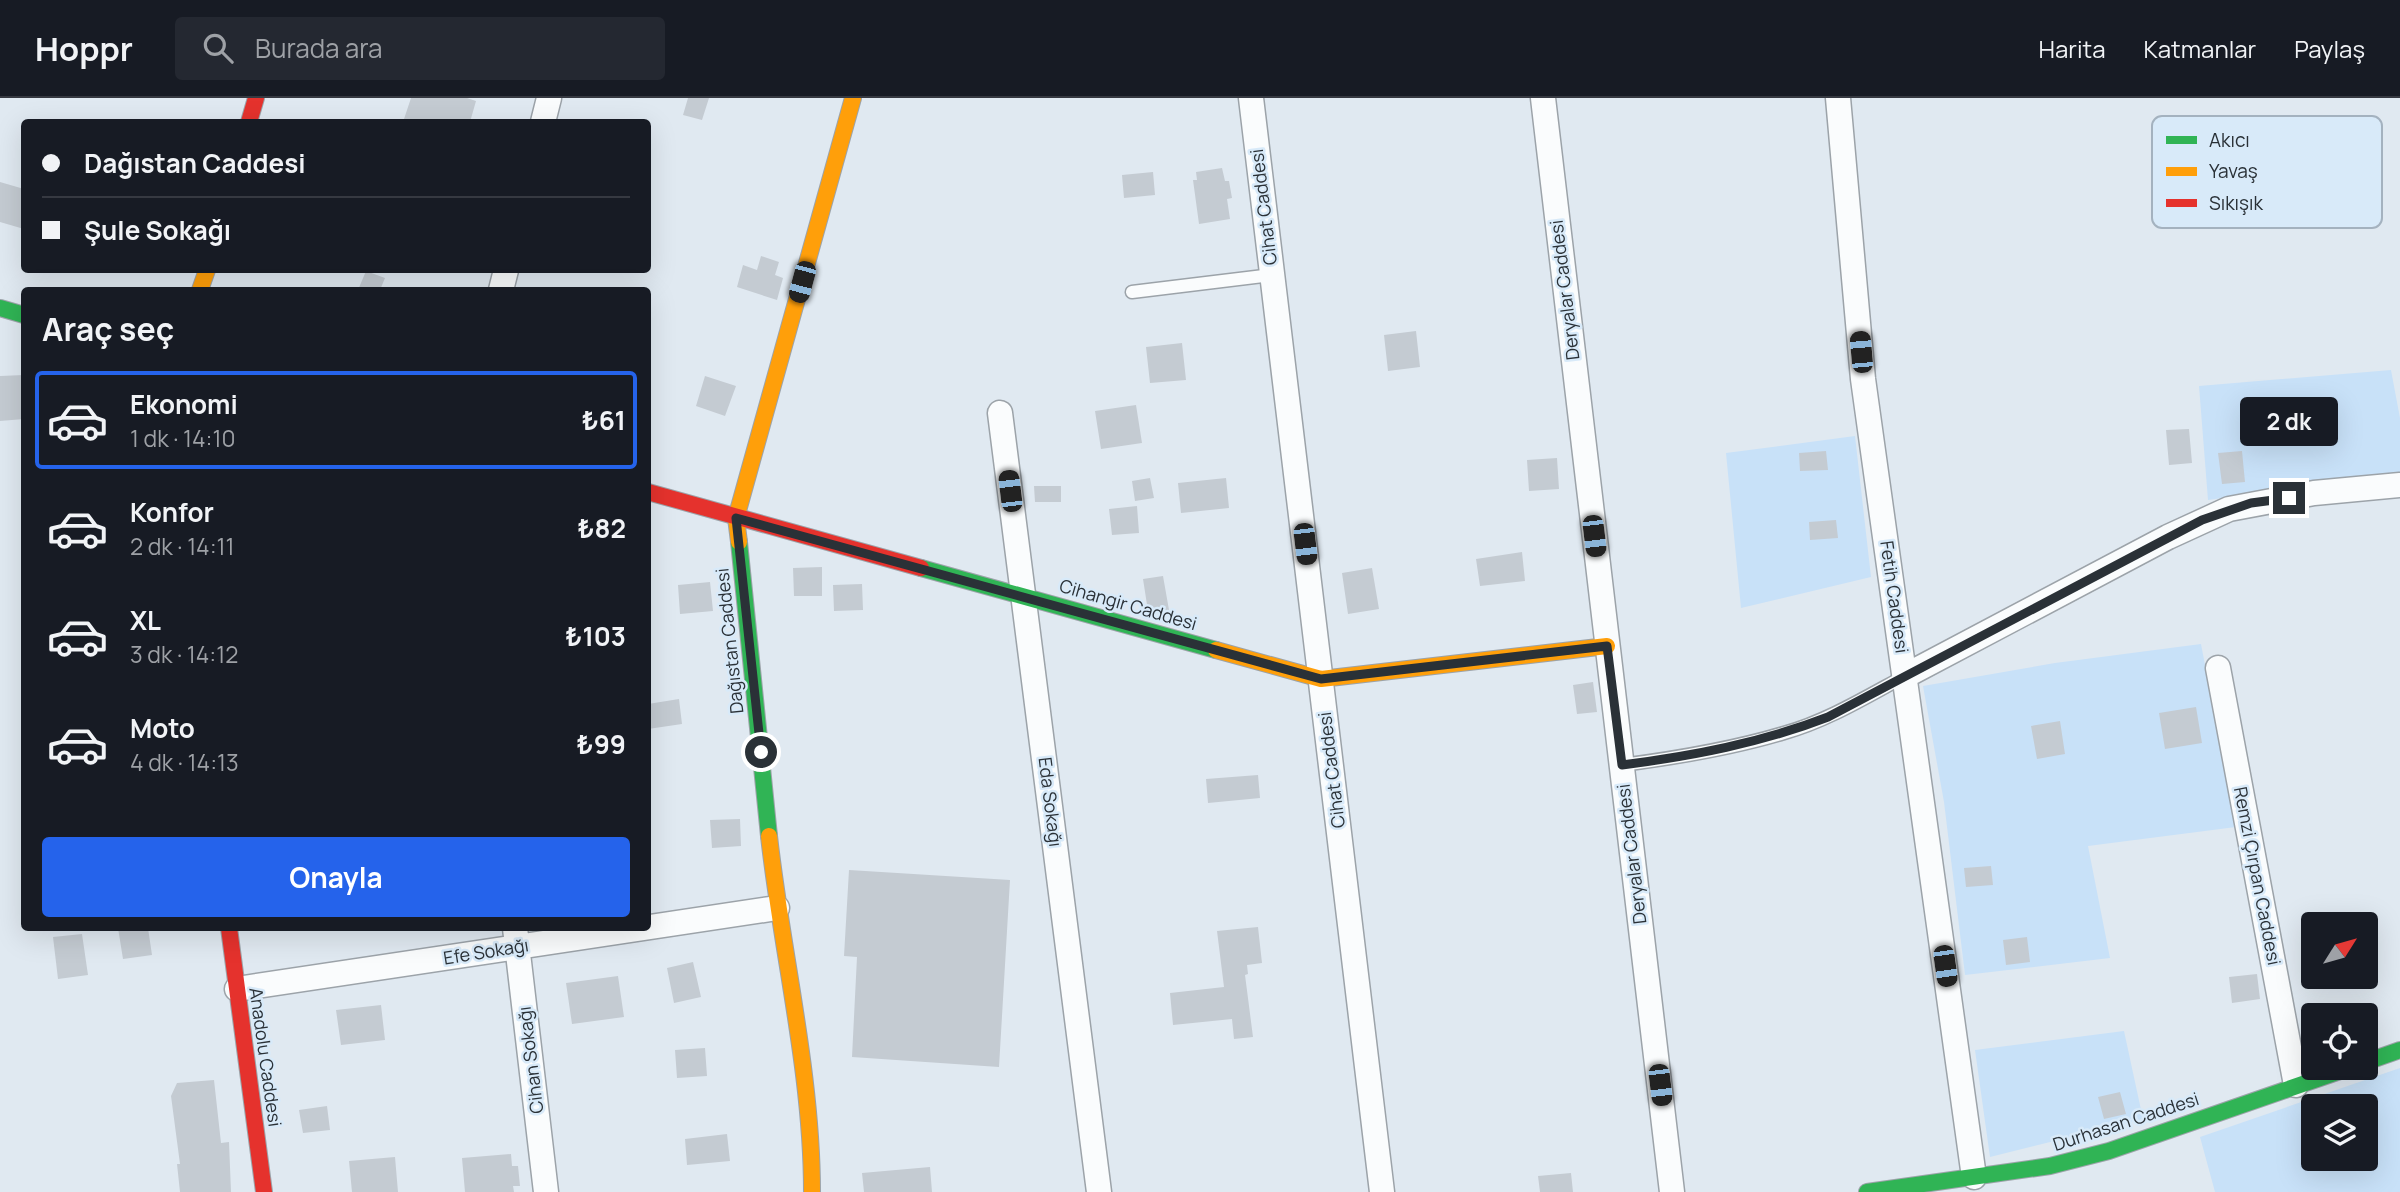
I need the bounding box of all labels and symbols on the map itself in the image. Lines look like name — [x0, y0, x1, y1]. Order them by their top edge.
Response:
legend — [2152, 116, 2382, 228]
text: Akıcı — [2209, 127, 2250, 153]
street label: Cihat Caddesi — [1244, 148, 1282, 267]
text: Yavaş — [2209, 158, 2258, 184]
text: Sıkışık — [2209, 190, 2263, 216]
street label: Deryalar Caddesi — [1544, 219, 1584, 361]
car — [787, 259, 818, 305]
car — [1849, 330, 1874, 374]
callout: 2 dk — [2240, 396, 2338, 446]
car — [998, 469, 1023, 513]
route end — [2273, 482, 2305, 514]
car — [1582, 514, 1607, 558]
car — [1293, 522, 1318, 566]
street label: Fetih Caddesi — [1875, 539, 1915, 655]
street label: Dağıstan Caddesi — [709, 567, 749, 715]
street label: Cihangir Caddesi — [1057, 573, 1200, 635]
street label: Cihat Caddesi — [1312, 711, 1350, 830]
route start — [745, 736, 777, 768]
street label: Eda Sokağı — [1034, 756, 1068, 848]
street label: Deryalar Caddesi — [1611, 783, 1651, 925]
street label: Remzi Çırpan Caddesi — [2229, 785, 2287, 967]
north arrow — [2301, 912, 2378, 989]
street label: Efe Sokağı — [442, 932, 530, 970]
car — [1932, 944, 1959, 988]
street label: Anadolu Caddesi — [244, 986, 288, 1128]
street label: Cihan Sokağı — [512, 1005, 548, 1115]
car — [1648, 1063, 1673, 1107]
street label: Durhasan Caddesi — [2050, 1086, 2202, 1156]

